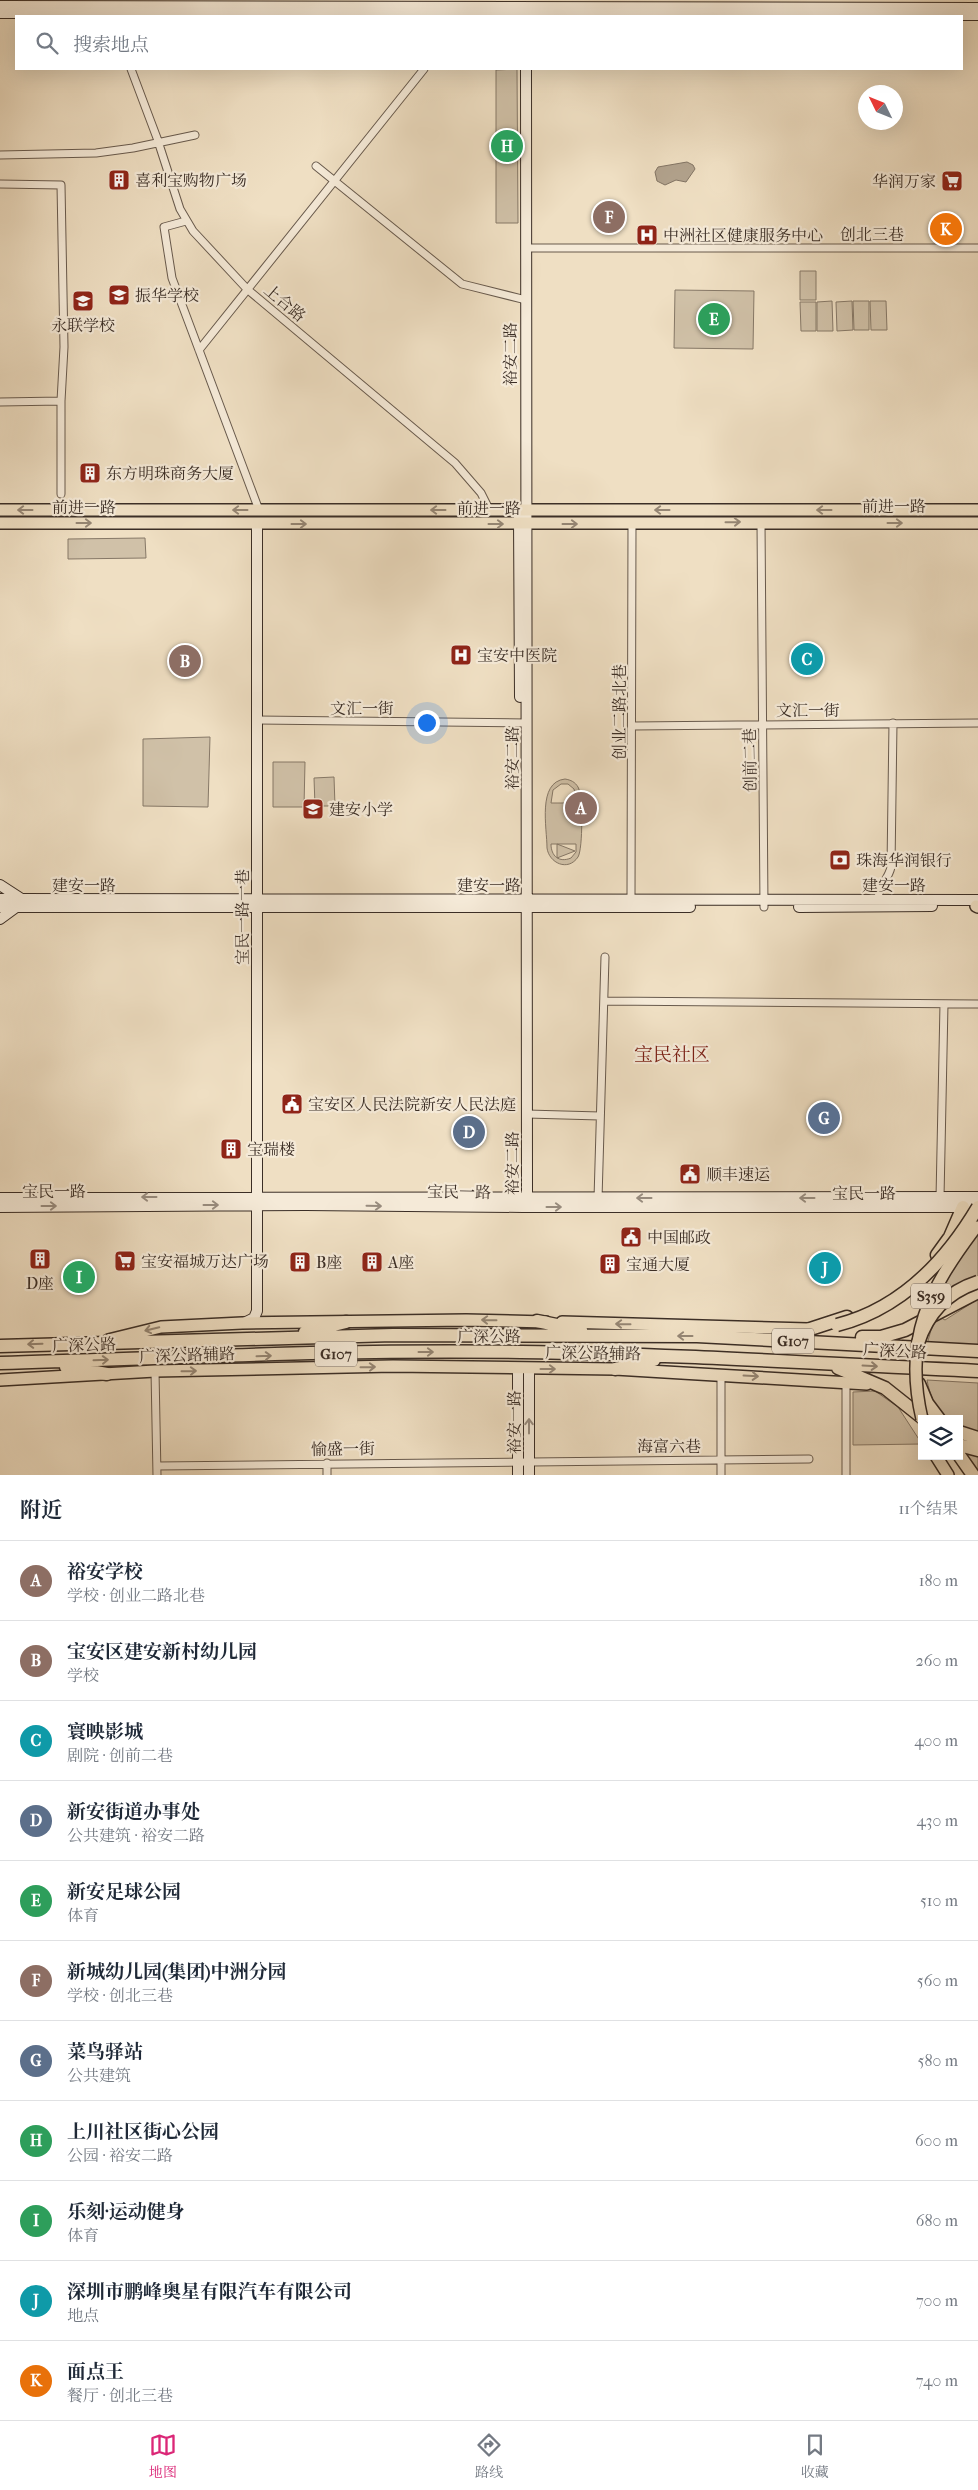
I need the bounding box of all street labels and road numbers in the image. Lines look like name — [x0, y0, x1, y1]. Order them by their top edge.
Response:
street label: 创北三巷 — [840, 225, 904, 244]
street label: 上合路 — [261, 280, 309, 326]
street label: 裕安二路 — [501, 322, 520, 386]
street label: 前进一路 — [862, 497, 926, 516]
street label: 前进一路 — [52, 498, 116, 517]
street label: 前进一路 — [457, 499, 521, 518]
street label: 创业二路北巷 — [610, 664, 629, 760]
street label: 文汇一街 — [330, 699, 394, 718]
street label: 文汇一街 — [776, 701, 840, 720]
street label: 裕安二路 — [503, 726, 522, 790]
street label: 创前二巷 — [740, 728, 760, 792]
street label: 宝民一路一巷 — [233, 869, 252, 965]
street label: 建安一路 — [52, 876, 116, 895]
street label: 建安一路 — [457, 876, 521, 895]
street label: 建安一路 — [862, 876, 926, 895]
street label: 裕安二路 — [503, 1131, 522, 1195]
street label: 宝民一路 — [22, 1182, 86, 1201]
street label: 宝民一路 — [427, 1182, 491, 1202]
street label: 宝民一路 — [832, 1184, 896, 1203]
road number: S359 — [911, 1284, 951, 1308]
street label: 广深公路 — [457, 1327, 521, 1346]
road number: G107 — [772, 1328, 814, 1354]
street label: 广深公路 — [52, 1334, 116, 1356]
street label: 广深公路 — [863, 1340, 927, 1362]
road number: G107 — [315, 1342, 357, 1366]
street label: 广深公路辅路 — [545, 1343, 641, 1363]
street label: 广深公路辅路 — [139, 1344, 235, 1366]
street label: 裕安一路 — [505, 1390, 524, 1454]
street label: 海富六巷 — [637, 1437, 701, 1456]
street label: 愉盛一街 — [311, 1439, 375, 1459]

